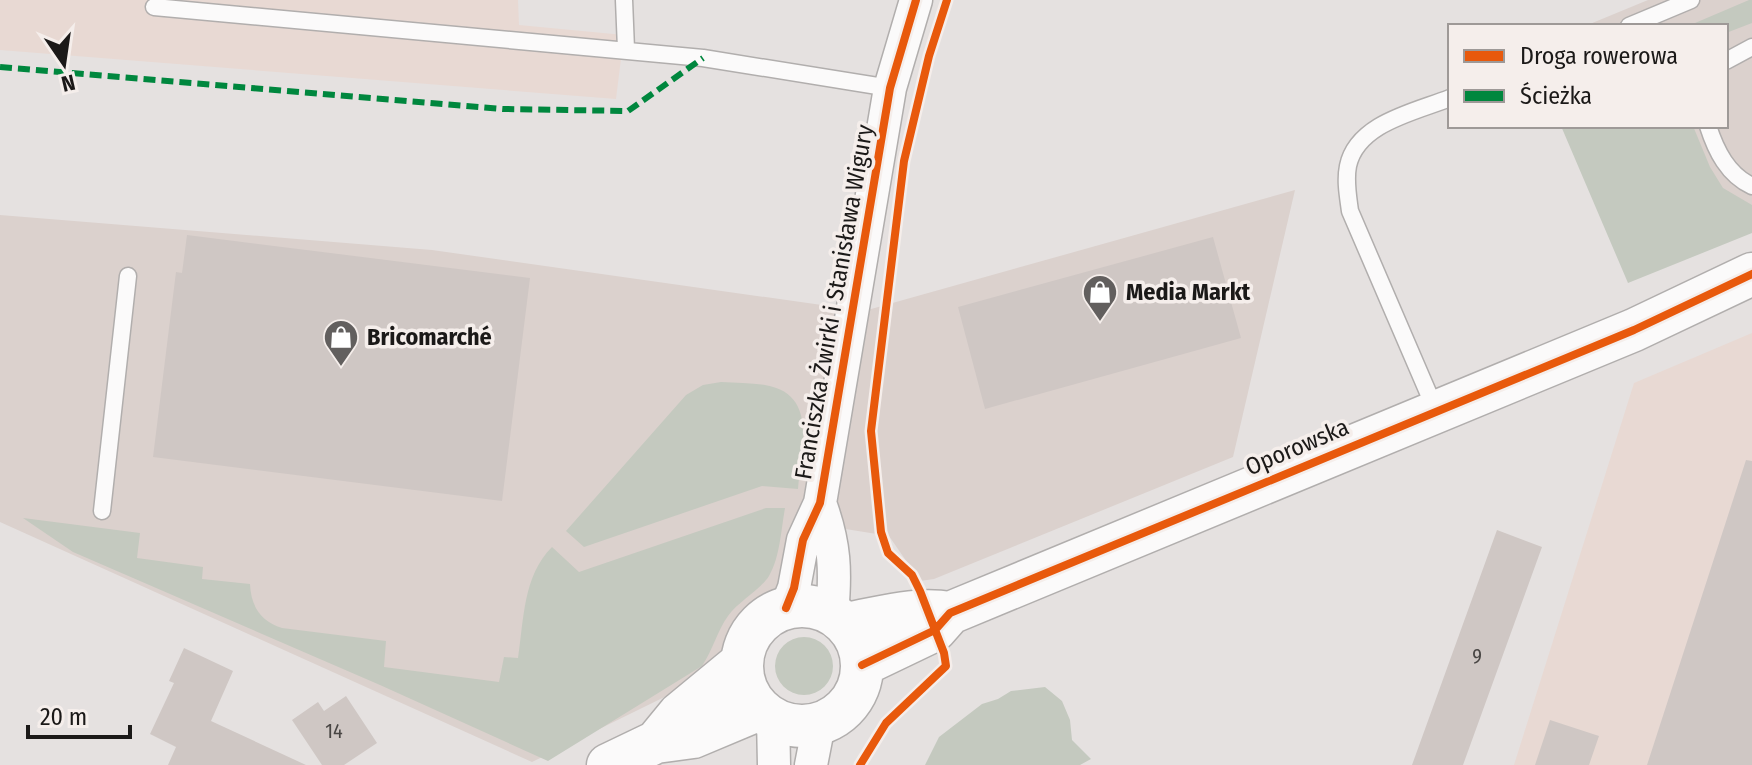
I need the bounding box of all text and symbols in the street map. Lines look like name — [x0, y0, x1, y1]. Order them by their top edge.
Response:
north arrow — [24, 24, 104, 104]
legend — [1448, 24, 1728, 128]
text: Droga rowerowa — [1520, 42, 1678, 70]
text: N — [59, 68, 78, 98]
text: Ścieżka — [1520, 82, 1592, 110]
street label: Franciszka Żwirki i Stanisława Wigury — [789, 122, 879, 482]
shop icon: Media Markt — [1081, 273, 1119, 323]
place label: Media Markt — [1126, 278, 1251, 306]
shop icon: Bricomarché — [322, 318, 360, 368]
place label: Bricomarché — [367, 323, 492, 351]
street label: Oporowska — [1241, 413, 1353, 481]
house number: 9 — [1472, 644, 1482, 668]
scale bar — [28, 689, 130, 739]
text: 20 m — [40, 703, 87, 731]
house number: 14 — [325, 719, 343, 743]

